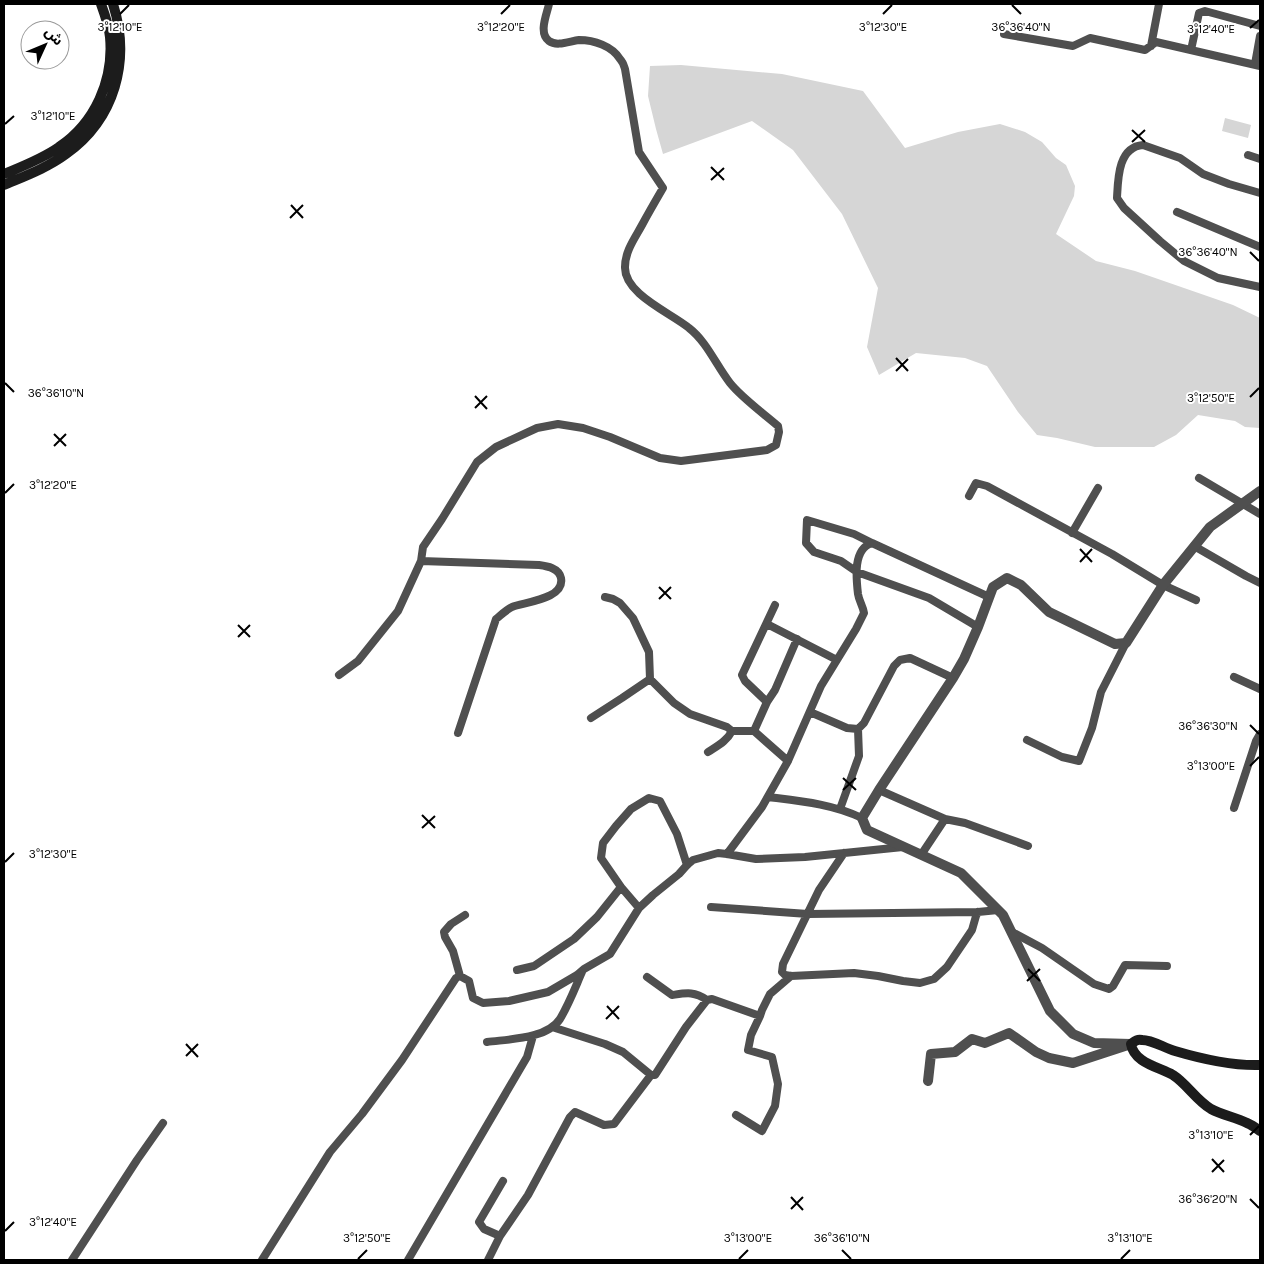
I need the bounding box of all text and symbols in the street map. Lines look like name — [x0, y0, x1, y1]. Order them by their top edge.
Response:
north arrow — [20, 20, 70, 70]
text: 3°12'10"E — [97, 20, 143, 34]
text: 3°12'20"E — [477, 20, 525, 34]
text: 3°12'30"E — [859, 20, 907, 34]
text: 36°36'40"N — [991, 20, 1051, 34]
text: 3°12'40"E — [1187, 22, 1235, 36]
text: ش — [41, 24, 67, 49]
text: 3°12'10"E — [30, 109, 76, 123]
text: 36°36'40"N — [1178, 245, 1238, 259]
text: 36°36'10"N — [28, 386, 84, 400]
text: 3°12'50"E — [1187, 391, 1235, 405]
text: 3°12'20"E — [29, 478, 77, 492]
text: 36°36'30"N — [1178, 719, 1238, 733]
text: 3°13'00"E — [1187, 759, 1235, 773]
text: 3°12'30"E — [29, 847, 77, 861]
text: 3°13'10"E — [1188, 1128, 1234, 1142]
text: 36°36'20"N — [1178, 1192, 1238, 1206]
text: 3°12'40"E — [29, 1215, 77, 1229]
text: 3°12'50"E — [343, 1231, 391, 1245]
text: 3°13'00"E — [724, 1231, 772, 1245]
text: 36°36'10"N — [814, 1231, 870, 1245]
text: 3°13'10"E — [1107, 1231, 1153, 1245]

